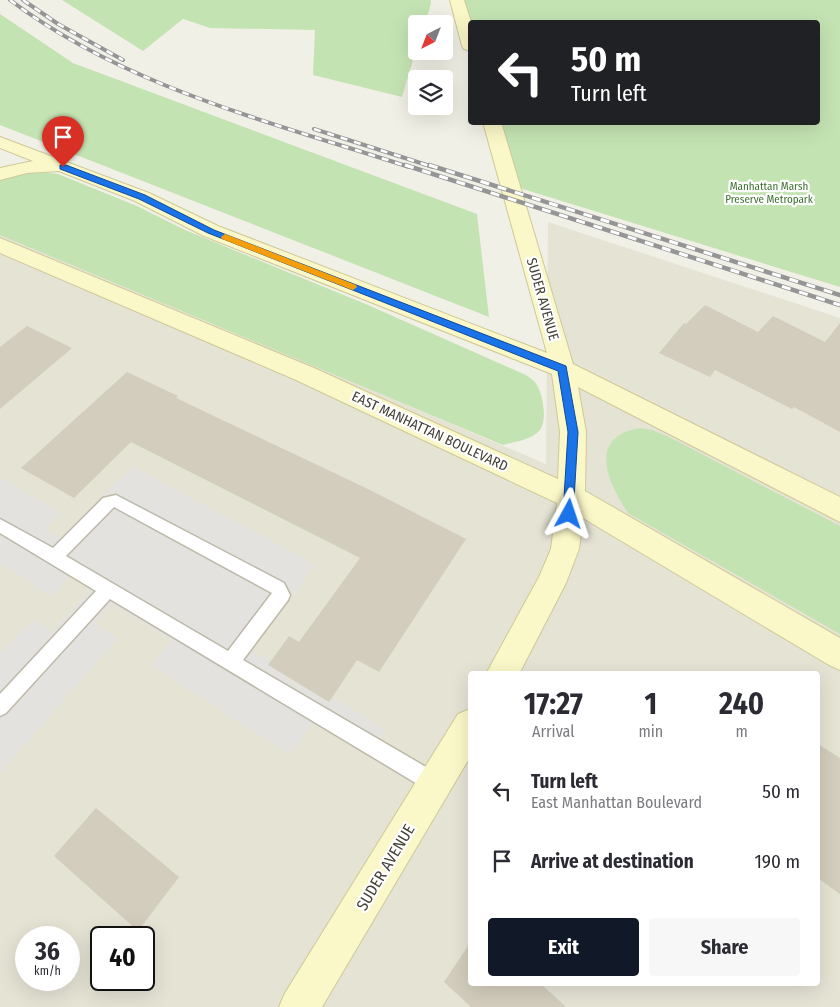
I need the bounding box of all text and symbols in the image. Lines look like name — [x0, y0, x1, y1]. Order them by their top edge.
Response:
north arrow — [408, 15, 452, 60]
map controls — [408, 15, 453, 115]
text: 50 m — [571, 38, 641, 80]
icon: left — [488, 40, 553, 105]
button: layers — [408, 70, 453, 115]
text: Turn left — [571, 80, 647, 107]
pin — [42, 116, 84, 167]
icon: arrive — [49, 123, 77, 151]
park label: Manhattan Marsh Preserve Metropark — [725, 180, 814, 206]
street label: SUDER AVENUE — [523, 256, 563, 343]
street label: EAST MANHATTAN BOULEVARD — [349, 388, 511, 475]
position arrow — [542, 487, 594, 539]
text: 17:27 — [524, 686, 583, 722]
text: 1 — [645, 686, 657, 722]
text: 240 — [719, 686, 764, 722]
text: Arrival — [532, 722, 574, 741]
text: min — [639, 722, 663, 741]
text: m — [735, 722, 748, 741]
text: Turn left — [531, 770, 598, 793]
icon: left — [488, 777, 516, 805]
text: 50 m — [762, 780, 800, 803]
text: East Manhattan Boulevard — [531, 793, 702, 812]
street label: SUDER AVENUE — [352, 821, 419, 914]
icon: arrive — [488, 847, 516, 875]
text: Arrive at destination — [531, 850, 694, 873]
text: 190 m — [754, 850, 800, 873]
button: Exit — [488, 918, 639, 976]
button: Share — [649, 918, 800, 976]
speed limit sign: 40 — [90, 926, 155, 991]
text: 36 — [35, 937, 60, 967]
text: km/h — [34, 964, 61, 978]

